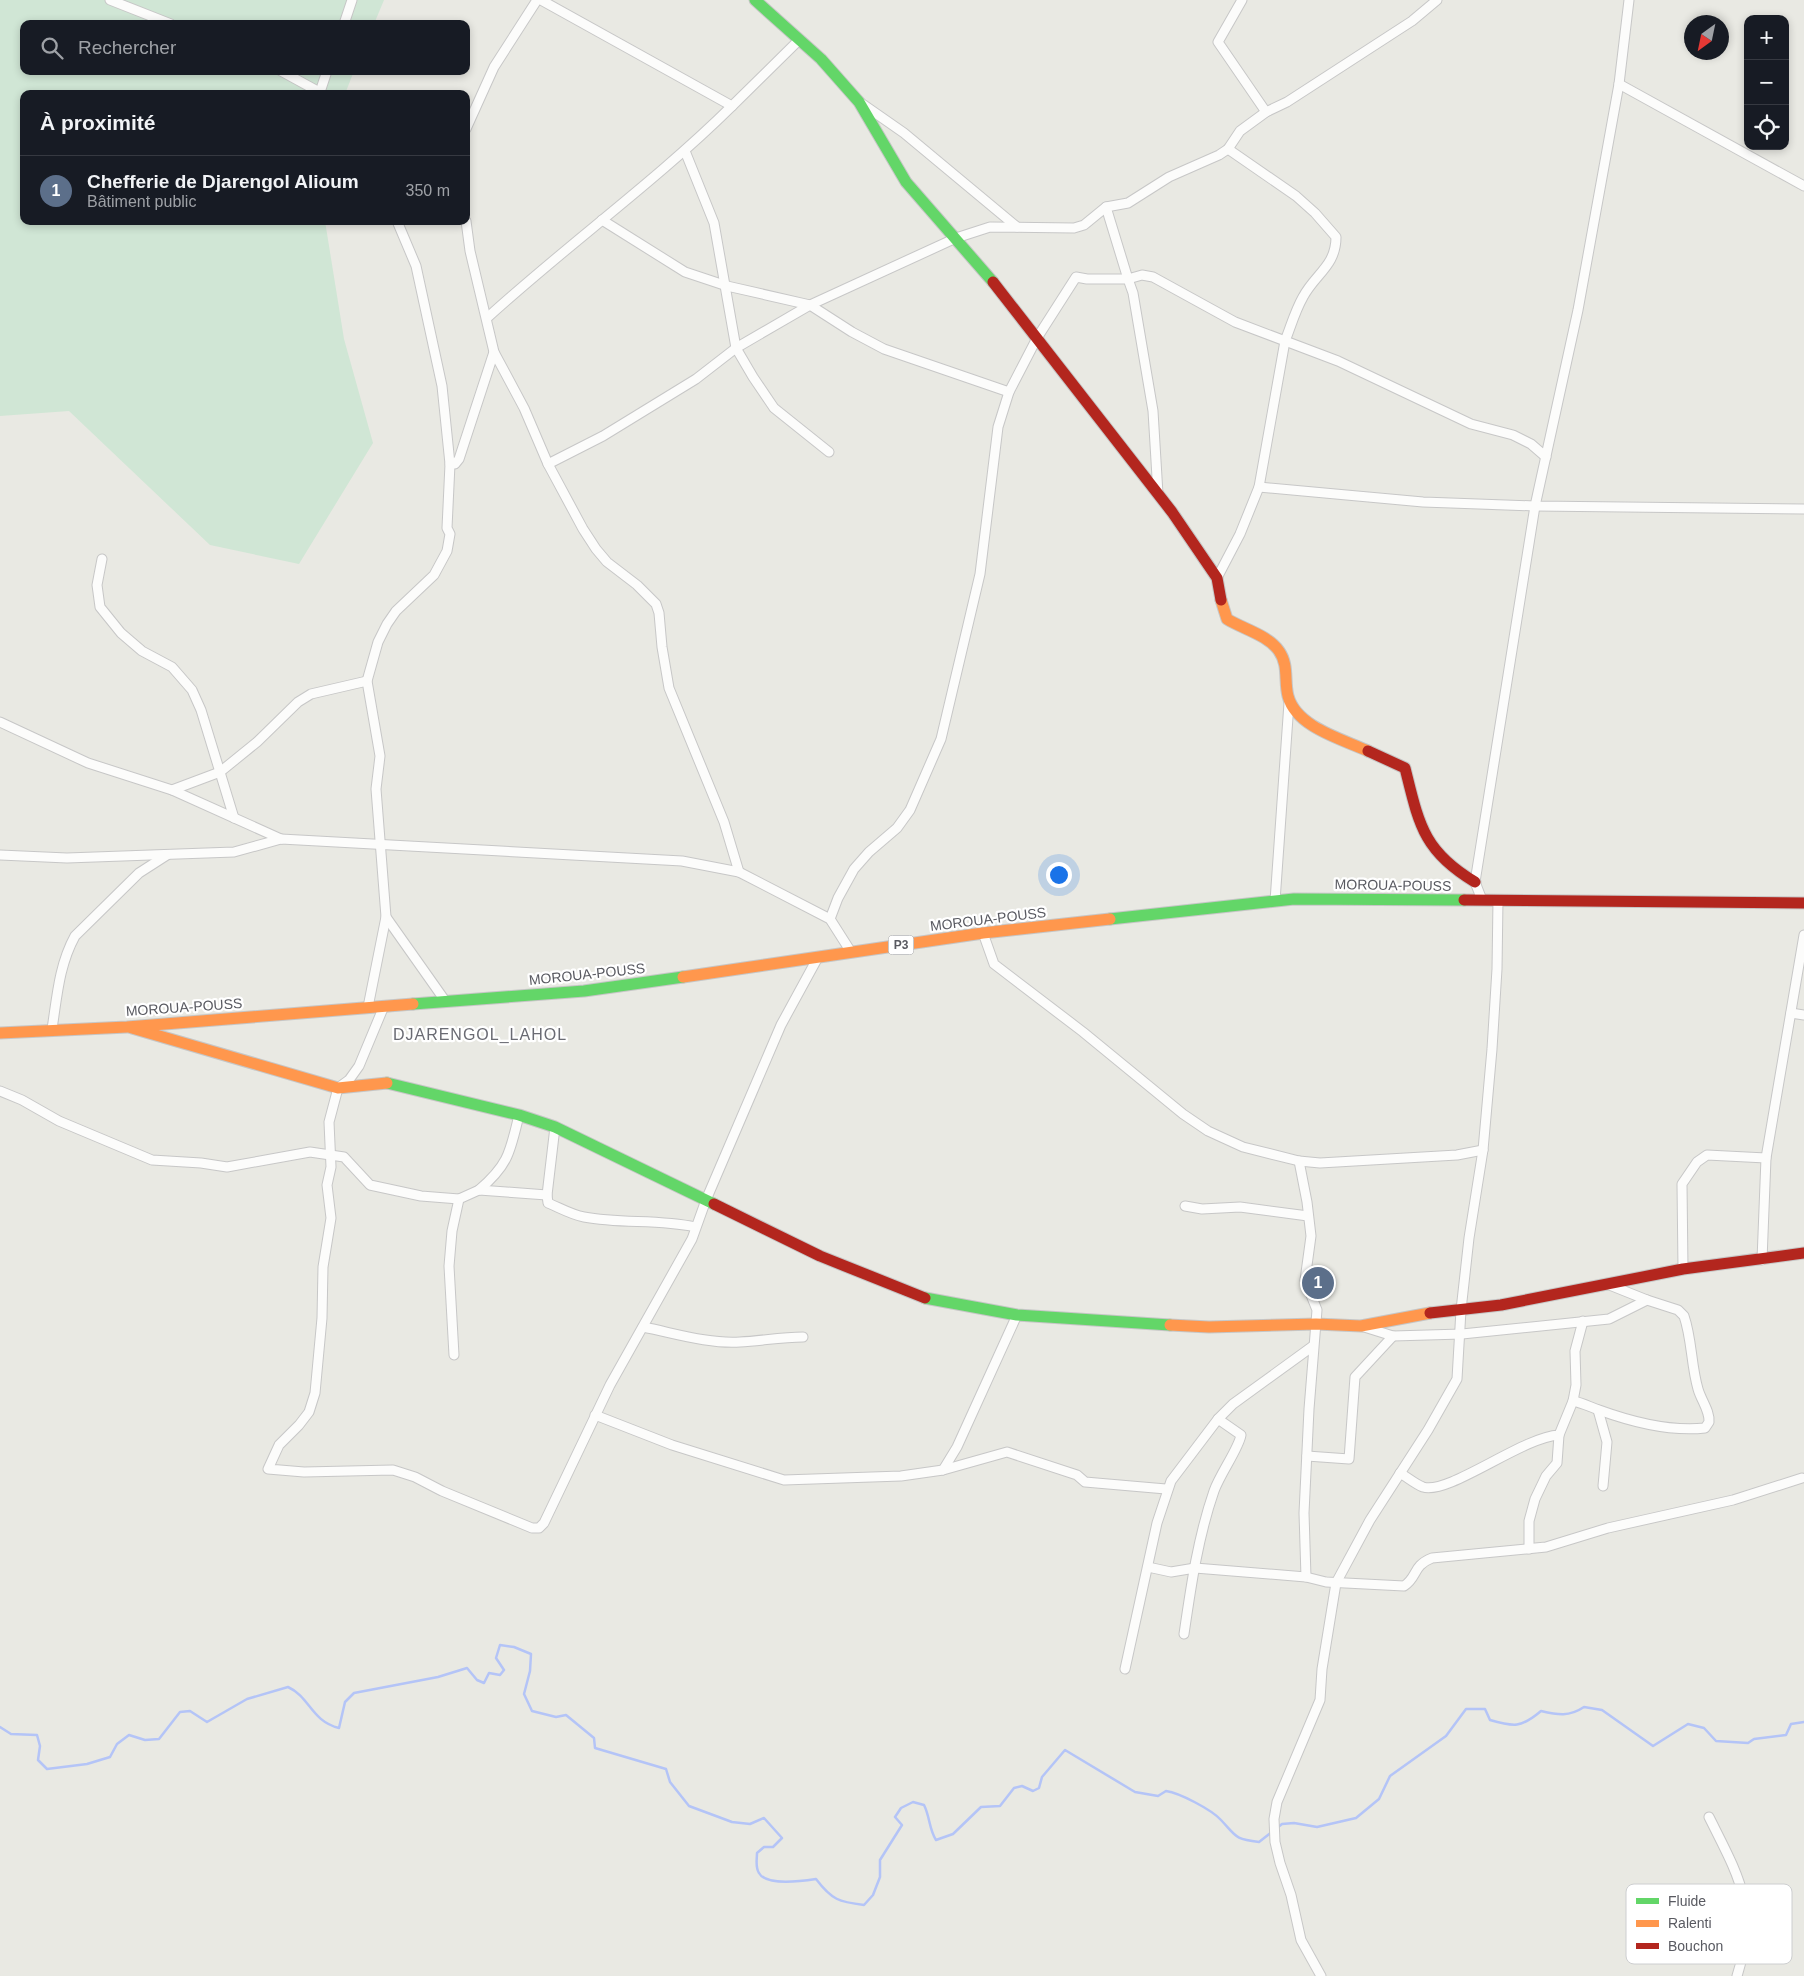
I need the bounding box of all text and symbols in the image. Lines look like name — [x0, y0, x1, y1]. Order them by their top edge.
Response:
north arrow — [1684, 15, 1729, 60]
map controls — [1744, 15, 1789, 150]
button: + — [1744, 15, 1789, 60]
search box — [20, 20, 470, 75]
icon: search — [38, 34, 66, 62]
text: Rechercher — [78, 37, 176, 58]
button: − — [1744, 60, 1789, 105]
button: locate — [1744, 105, 1789, 150]
text: À proximité — [40, 111, 156, 134]
text: Chefferie de Djarengol Alioum — [87, 171, 359, 192]
text: 1 — [52, 182, 60, 199]
text: 350 m — [406, 182, 450, 199]
text: Bâtiment public — [87, 193, 196, 210]
your location — [1046, 862, 1072, 888]
street label: MOROUA-POUSS — [1335, 876, 1451, 894]
street label: MOROUA-POUSS — [929, 904, 1047, 934]
road number: P3 — [888, 936, 914, 954]
street label: MOROUA-POUSS — [528, 960, 646, 988]
street label: MOROUA-POUSS — [125, 995, 243, 1019]
district label: DJARENGOL_LAHOL — [393, 1026, 567, 1044]
pin: 1 — [1302, 1264, 1334, 1302]
legend — [1626, 1884, 1792, 1964]
text: Fluide — [1668, 1893, 1706, 1909]
text: Ralenti — [1668, 1915, 1712, 1931]
text: Bouchon — [1668, 1938, 1723, 1954]

